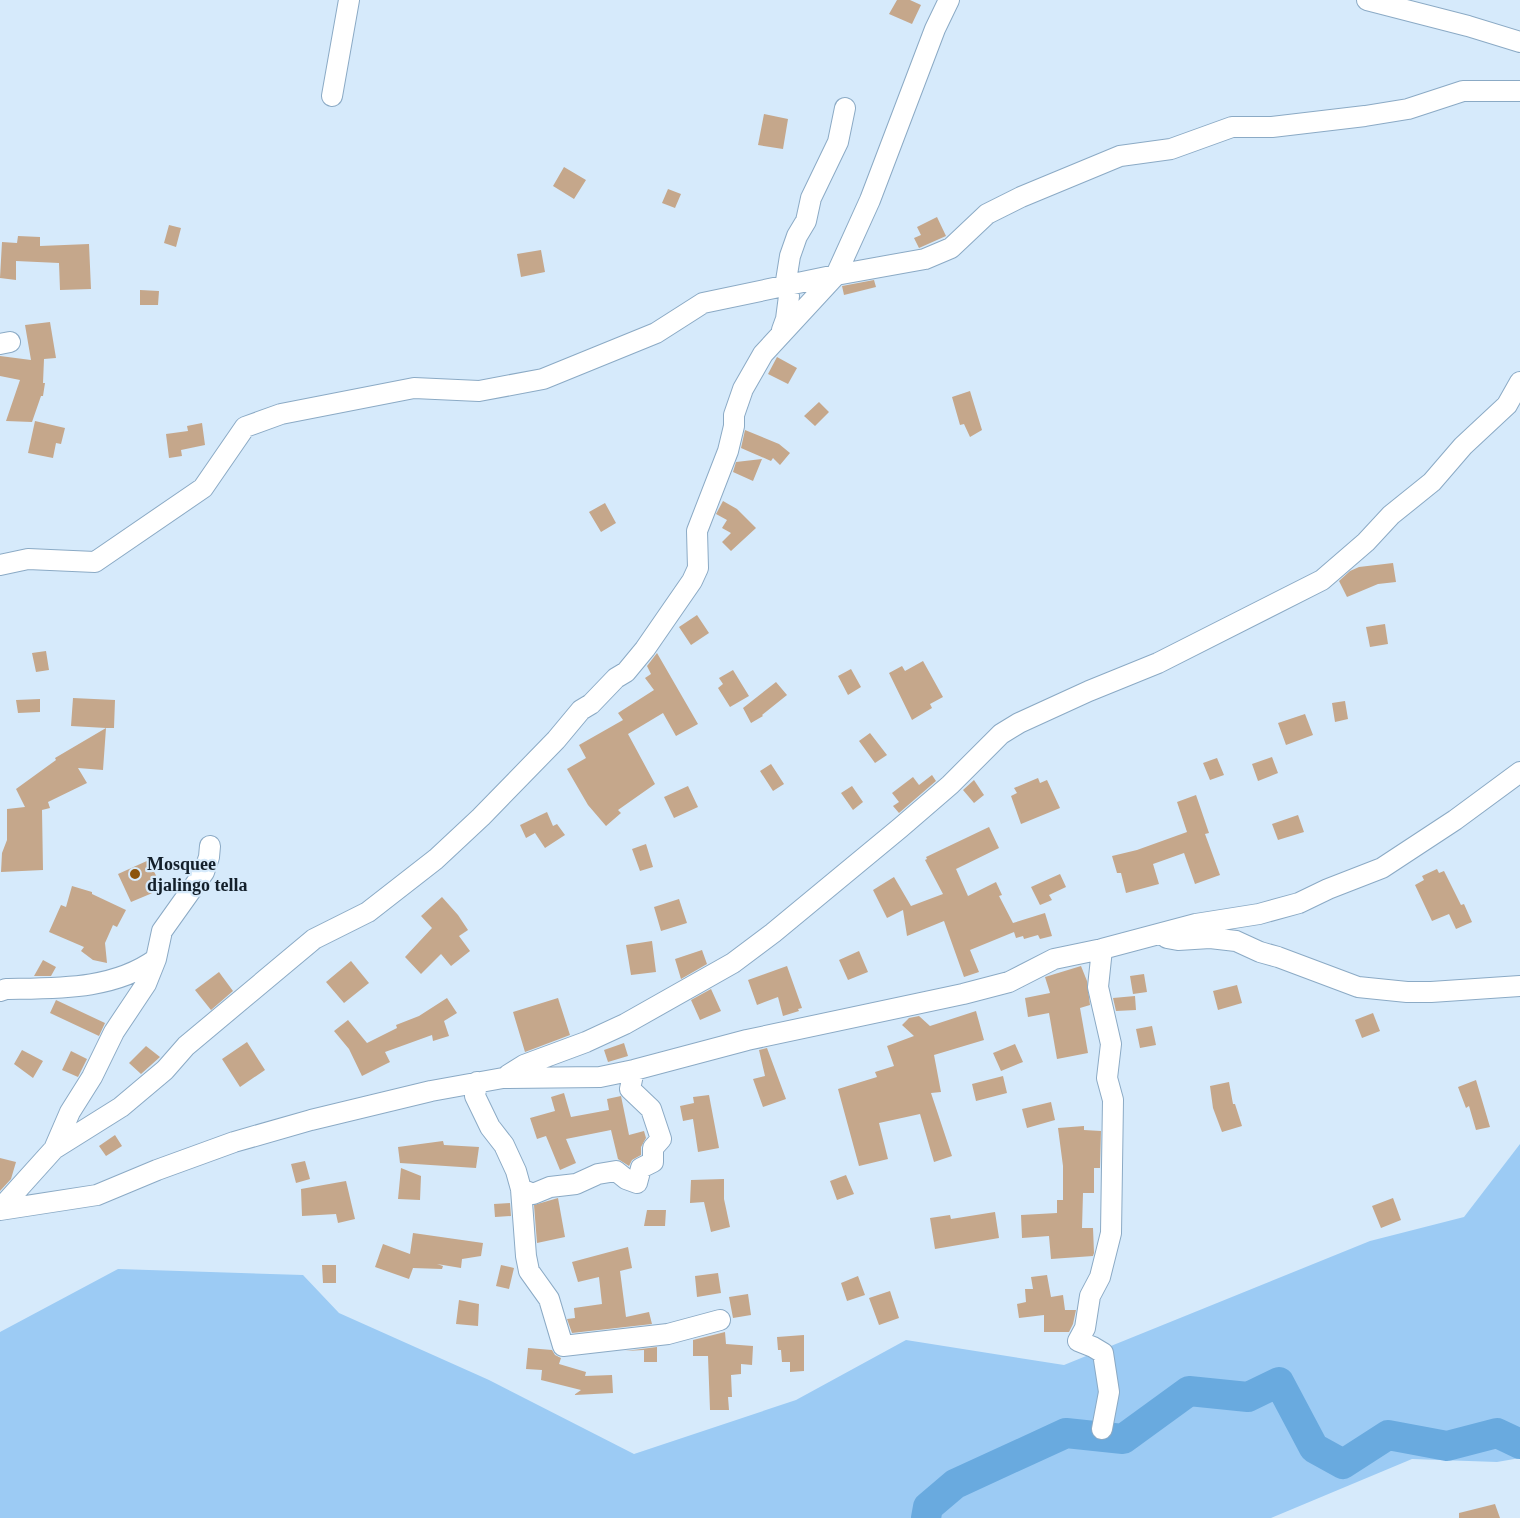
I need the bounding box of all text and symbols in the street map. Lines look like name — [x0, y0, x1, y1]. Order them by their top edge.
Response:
place label: Mosquee djalingo tella — [147, 854, 248, 895]
marker: Mosquee djalingo tella — [128, 867, 142, 881]

